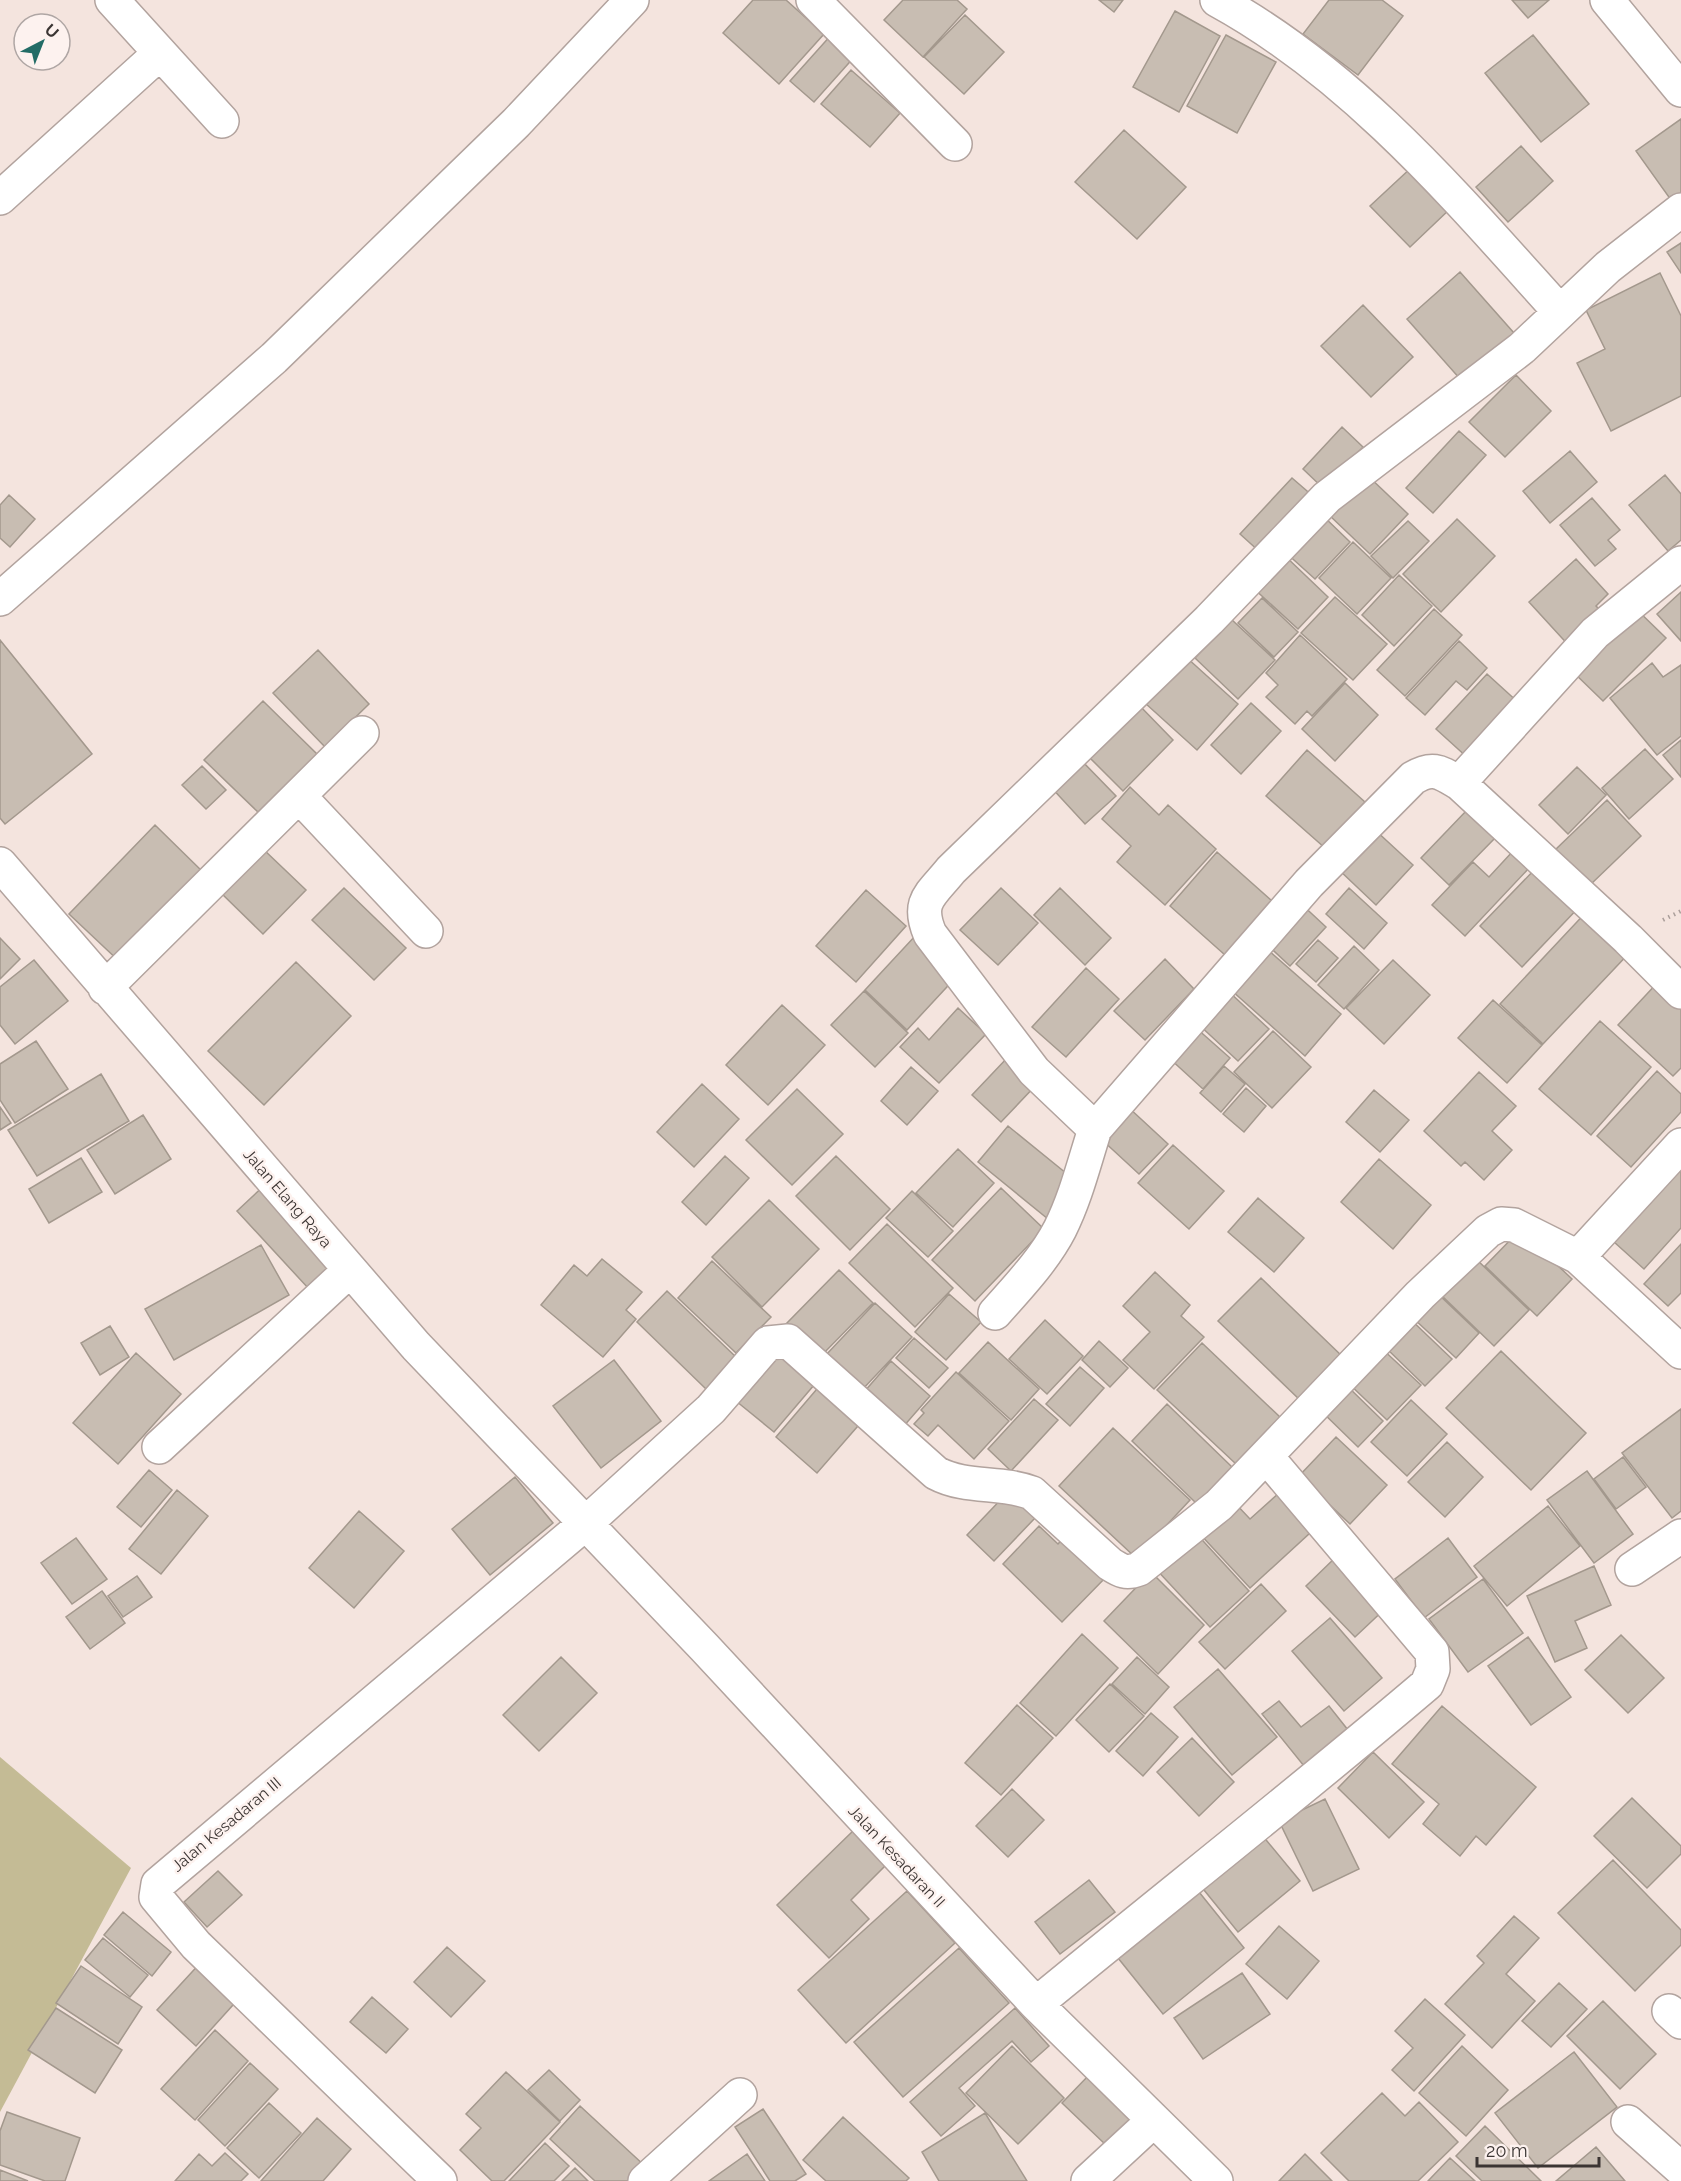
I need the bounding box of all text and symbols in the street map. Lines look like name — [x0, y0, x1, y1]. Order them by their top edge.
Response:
north arrow — [12, 12, 72, 72]
text: U — [41, 20, 63, 42]
street label: Jalan Elang Raya — [240, 1145, 336, 1252]
street label: Jalan Kesadaran III — [168, 1773, 285, 1876]
street label: Jalan Kesadaran II — [844, 1801, 949, 1911]
scale bar — [1477, 2130, 1598, 2168]
text: 20 m — [1486, 2140, 1528, 2161]

